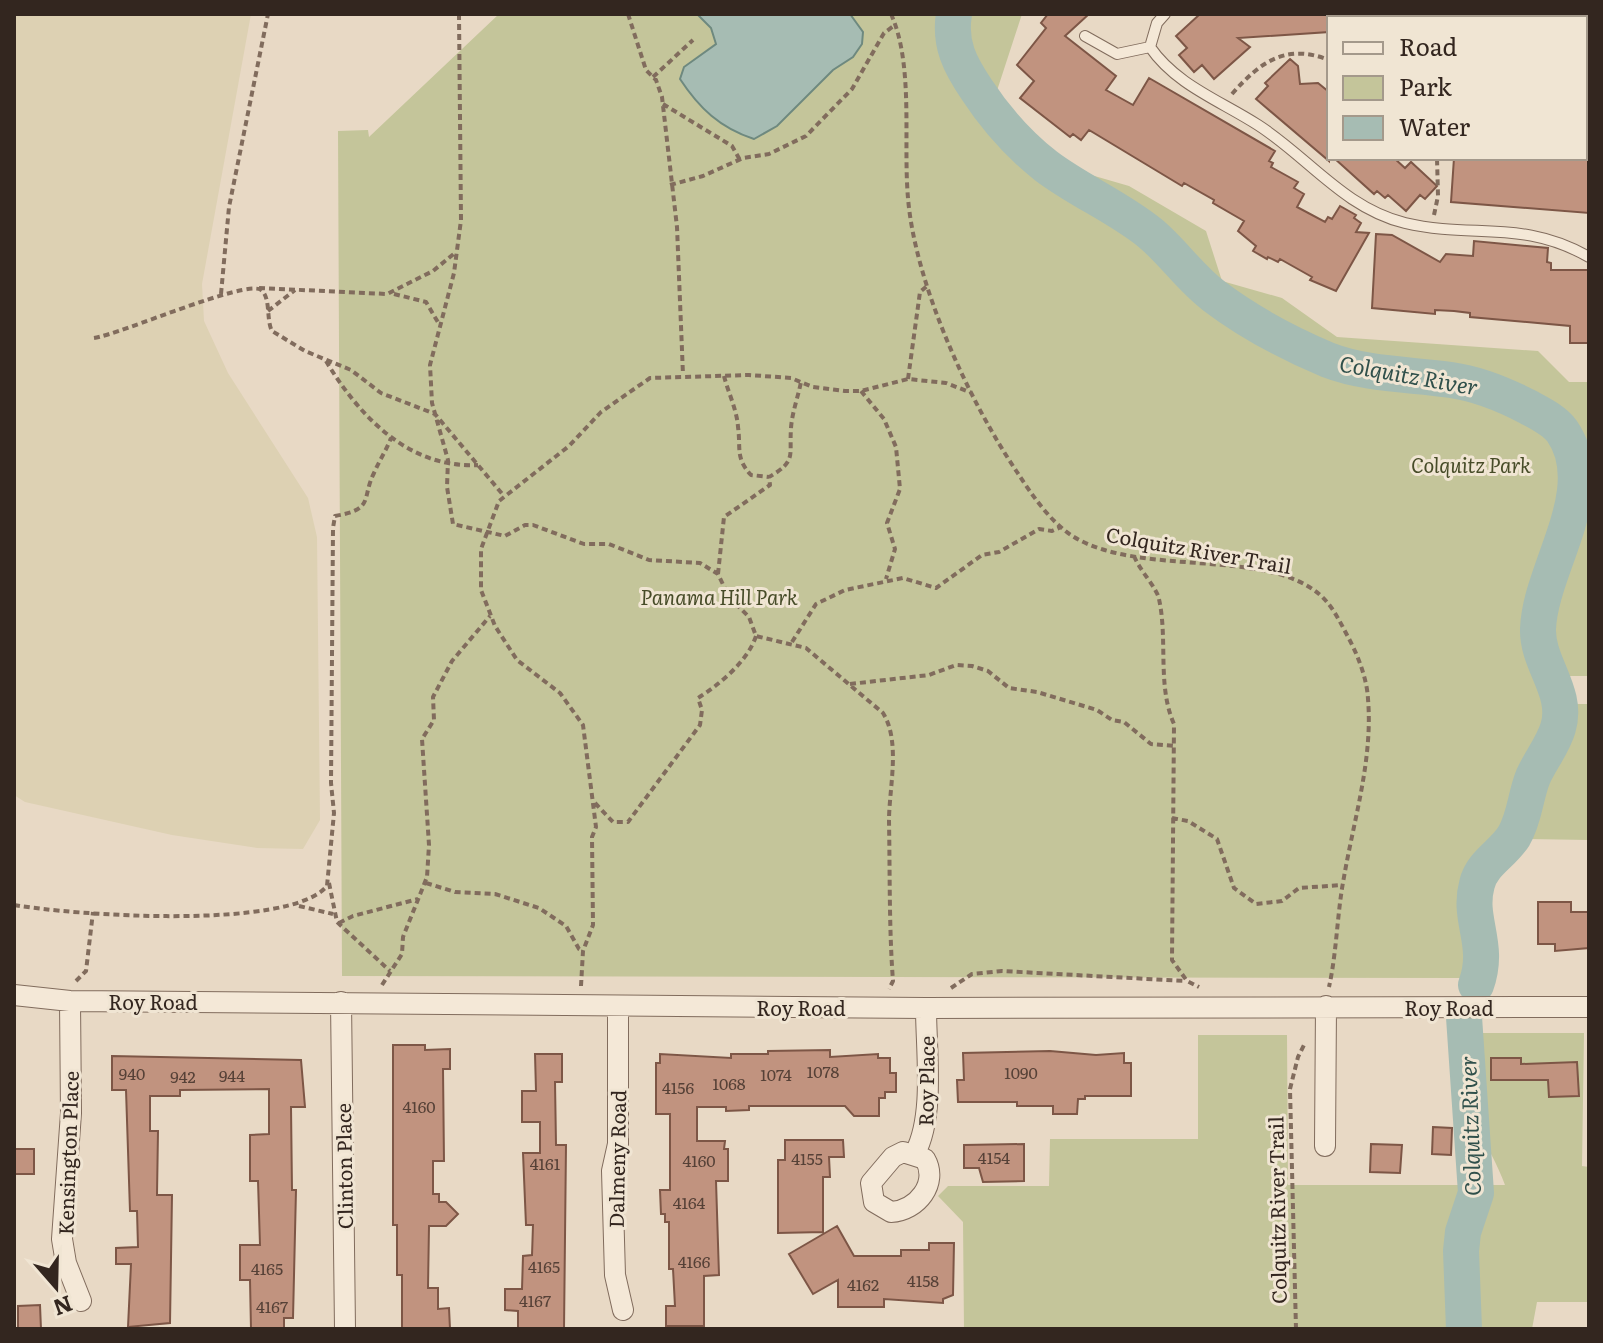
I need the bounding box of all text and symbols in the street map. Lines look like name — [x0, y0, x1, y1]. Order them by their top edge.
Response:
legend — [1327, 16, 1587, 160]
text: Road — [1399, 28, 1458, 63]
text: Park — [1399, 68, 1452, 103]
text: Water — [1399, 108, 1471, 143]
water label: Colquitz River — [1337, 346, 1481, 402]
park label: Colquitz Park — [1411, 449, 1531, 479]
street label: Colquitz River Trail — [1104, 518, 1294, 580]
park label: Panama Hill Park — [640, 581, 798, 611]
street label: Roy Road — [108, 986, 198, 1016]
street label: Roy Road — [756, 992, 846, 1022]
street label: Roy Road — [1404, 992, 1494, 1022]
street label: Roy Place — [909, 1035, 941, 1127]
water label: Colquitz River — [1450, 1055, 1488, 1197]
house number: 1078 — [807, 1059, 840, 1083]
house number: 1090 — [1004, 1060, 1038, 1084]
house number: 940 — [119, 1061, 145, 1085]
house number: 1074 — [760, 1062, 792, 1086]
house number: 944 — [219, 1063, 245, 1087]
house number: 942 — [170, 1064, 196, 1088]
street label: Kensington Place — [49, 1070, 85, 1236]
house number: 1068 — [712, 1071, 746, 1095]
house number: 4156 — [662, 1075, 694, 1099]
street label: Dalmeny Road — [600, 1090, 632, 1228]
house number: 4160 — [402, 1094, 436, 1118]
street label: Clinton Place — [327, 1103, 359, 1229]
street label: Colquitz River Trail — [1259, 1116, 1293, 1304]
house number: 4154 — [978, 1145, 1010, 1169]
house number: 4155 — [791, 1146, 823, 1170]
house number: 4160 — [682, 1148, 716, 1172]
house number: 4161 — [530, 1151, 561, 1175]
house number: 4164 — [673, 1190, 706, 1214]
north arrow — [16, 1247, 96, 1327]
house number: 4166 — [678, 1249, 711, 1273]
house number: 4165 — [528, 1254, 560, 1278]
house number: 4165 — [251, 1256, 283, 1280]
house number: 4158 — [907, 1268, 939, 1292]
house number: 4162 — [847, 1272, 879, 1296]
house number: 4167 — [519, 1288, 551, 1312]
text: N — [49, 1289, 78, 1326]
house number: 4167 — [256, 1294, 288, 1318]

